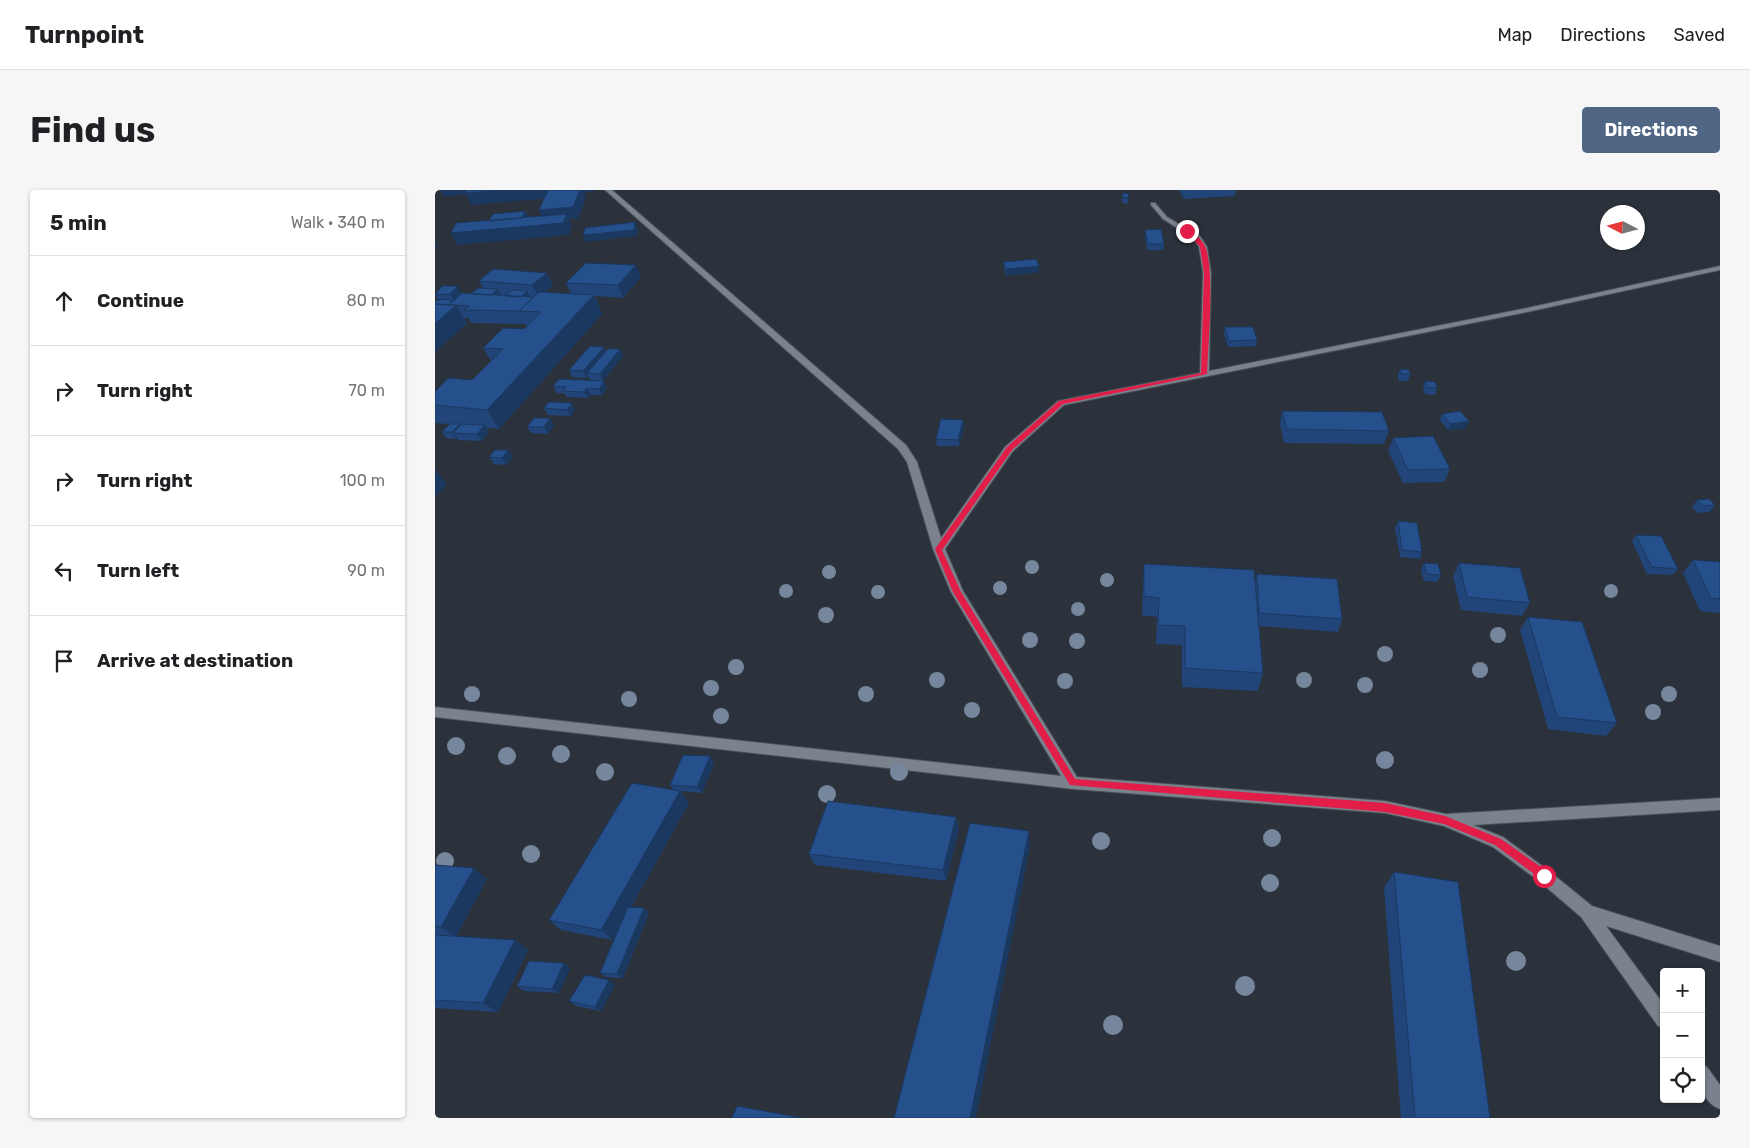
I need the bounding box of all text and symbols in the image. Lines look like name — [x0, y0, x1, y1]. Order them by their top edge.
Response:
text: Turnpoint — [25, 21, 144, 49]
text: Map — [1497, 24, 1532, 46]
text: Directions — [1560, 24, 1646, 46]
text: Saved — [1674, 24, 1725, 46]
button: Directions — [1582, 107, 1720, 153]
text: Find us — [30, 109, 155, 151]
north arrow — [1600, 205, 1645, 250]
text: 5 min — [50, 210, 107, 235]
text: Walk · 340 m — [291, 213, 385, 232]
route end — [1176, 220, 1199, 243]
icon: ahead — [50, 287, 78, 315]
text: Continue — [97, 289, 184, 312]
text: 80 m — [347, 291, 385, 310]
icon: right — [50, 377, 78, 405]
text: Turn right — [97, 379, 192, 402]
text: 70 m — [348, 381, 385, 400]
icon: right — [50, 467, 78, 495]
text: Turn right — [97, 469, 192, 492]
text: 100 m — [340, 471, 385, 490]
icon: left — [50, 557, 78, 585]
text: Turn left — [97, 559, 179, 582]
text: 90 m — [347, 561, 385, 580]
icon: arrive — [50, 647, 78, 675]
text: Arrive at destination — [97, 649, 293, 672]
route start — [1533, 865, 1556, 888]
map controls — [1660, 968, 1705, 1103]
button: + — [1660, 968, 1705, 1013]
button: − — [1660, 1013, 1705, 1058]
button: locate — [1660, 1058, 1705, 1103]

